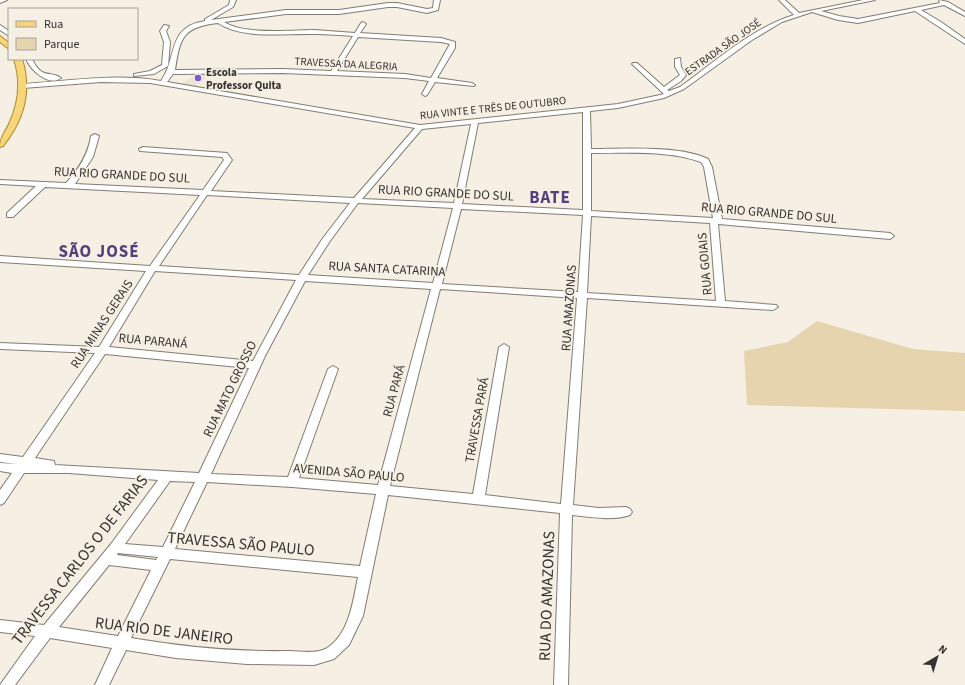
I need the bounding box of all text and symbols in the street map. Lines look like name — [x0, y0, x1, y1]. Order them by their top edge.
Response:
legend — [8, 8, 138, 60]
street label: ESTRADA SÃO JOSÉ — [682, 15, 764, 79]
text: Rua — [44, 16, 63, 33]
text: Parque — [44, 36, 80, 53]
street label: TRAVESSA DA ALEGRIA — [294, 54, 398, 74]
place label: Escola Professor Quita — [206, 65, 281, 93]
marker: Escola Professor Quita — [193, 73, 203, 83]
street label: RUA VINTE E TRÊS DE OUTUBRO — [419, 93, 567, 123]
street label: RUA RIO GRANDE DO SUL — [53, 162, 191, 188]
street label: RUA RIO GRANDE DO SUL — [377, 180, 515, 206]
district label: BATE — [529, 186, 571, 210]
street label: RUA RIO GRANDE DO SUL — [700, 198, 838, 228]
street label: RUA GOIAIS — [693, 232, 717, 296]
district label: SÃO JOSÉ — [58, 240, 140, 264]
street label: RUA SANTA CATARINA — [328, 257, 447, 281]
street label: RUA AMAZONAS — [557, 264, 581, 352]
street label: RUA MINAS GERAIS — [66, 276, 138, 372]
street label: RUA PARANÁ — [118, 329, 189, 353]
street label: RUA MATO GROSSO — [199, 338, 261, 440]
street label: RUA PARÁ — [378, 362, 410, 419]
street label: TRAVESSA PARÁ — [461, 375, 494, 464]
street label: AVENIDA SÃO PAULO — [293, 459, 405, 487]
street label: TRAVESSA CARLOS O DE FARIAS — [7, 470, 153, 650]
street label: TRAVESSA SÃO PAULO — [167, 527, 315, 561]
street label: RUA DO AMAZONAS — [534, 531, 560, 661]
street label: RUA RIO DE JANEIRO — [94, 612, 234, 650]
north arrow — [917, 637, 957, 677]
text: N — [935, 641, 950, 658]

